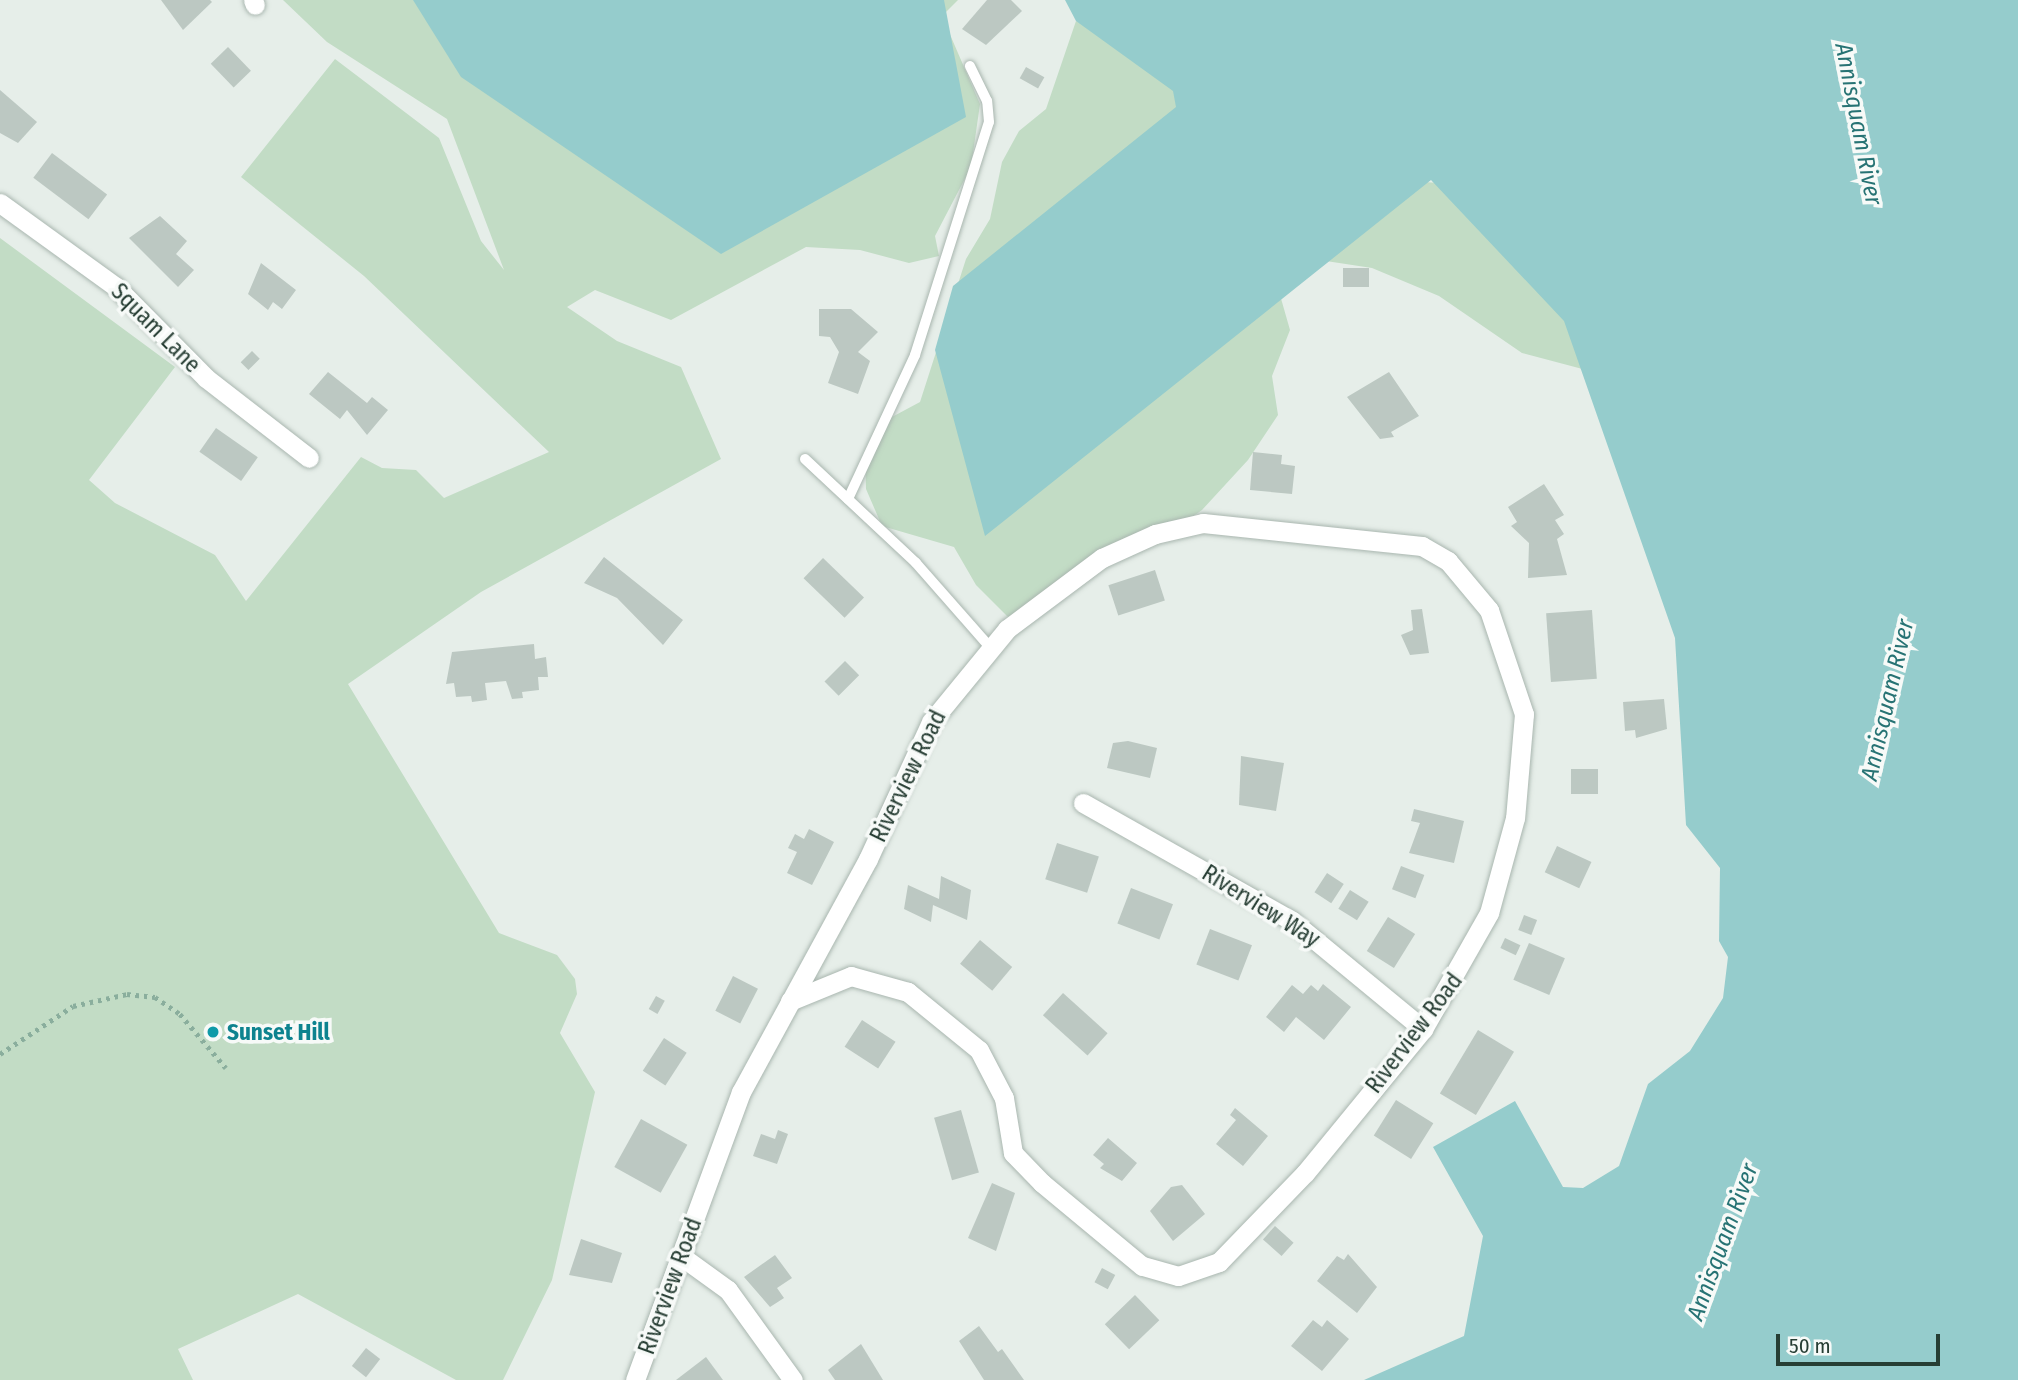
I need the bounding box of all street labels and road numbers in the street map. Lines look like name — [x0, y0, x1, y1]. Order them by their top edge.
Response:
street label: Squam Lane — [106, 278, 206, 378]
street label: Riverview Road — [864, 706, 952, 846]
street label: Riverview Way — [1197, 859, 1325, 953]
street label: Riverview Road — [1360, 967, 1468, 1099]
street label: Riverview Road — [633, 1214, 707, 1358]

